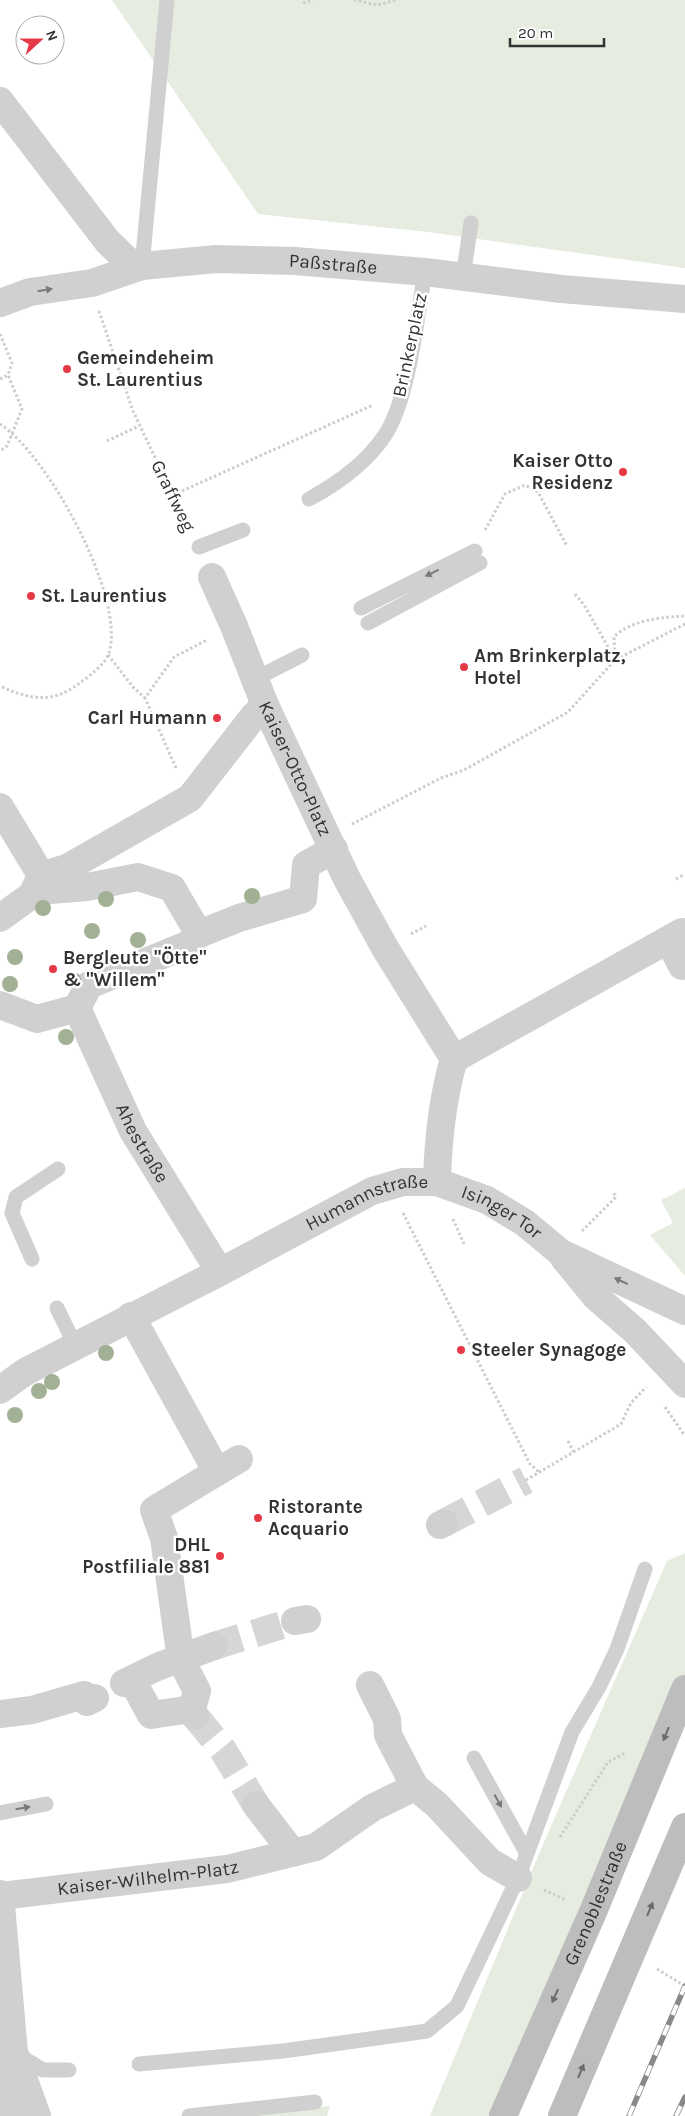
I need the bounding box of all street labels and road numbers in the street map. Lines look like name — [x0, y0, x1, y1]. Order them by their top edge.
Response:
street label: Paßstraße — [289, 250, 378, 279]
street label: Brinkerplatz — [388, 291, 432, 399]
street label: Graffweg — [146, 457, 200, 536]
street label: Kaiser-Otto-Platz — [254, 698, 336, 840]
street label: Ahestraße — [111, 1100, 173, 1187]
street label: Humannstraße — [302, 1170, 428, 1235]
street label: Isinger Tor — [458, 1181, 547, 1244]
street label: Grenoblestraße — [560, 1838, 632, 1969]
street label: Kaiser-Wilhelm-Platz — [56, 1856, 241, 1900]

